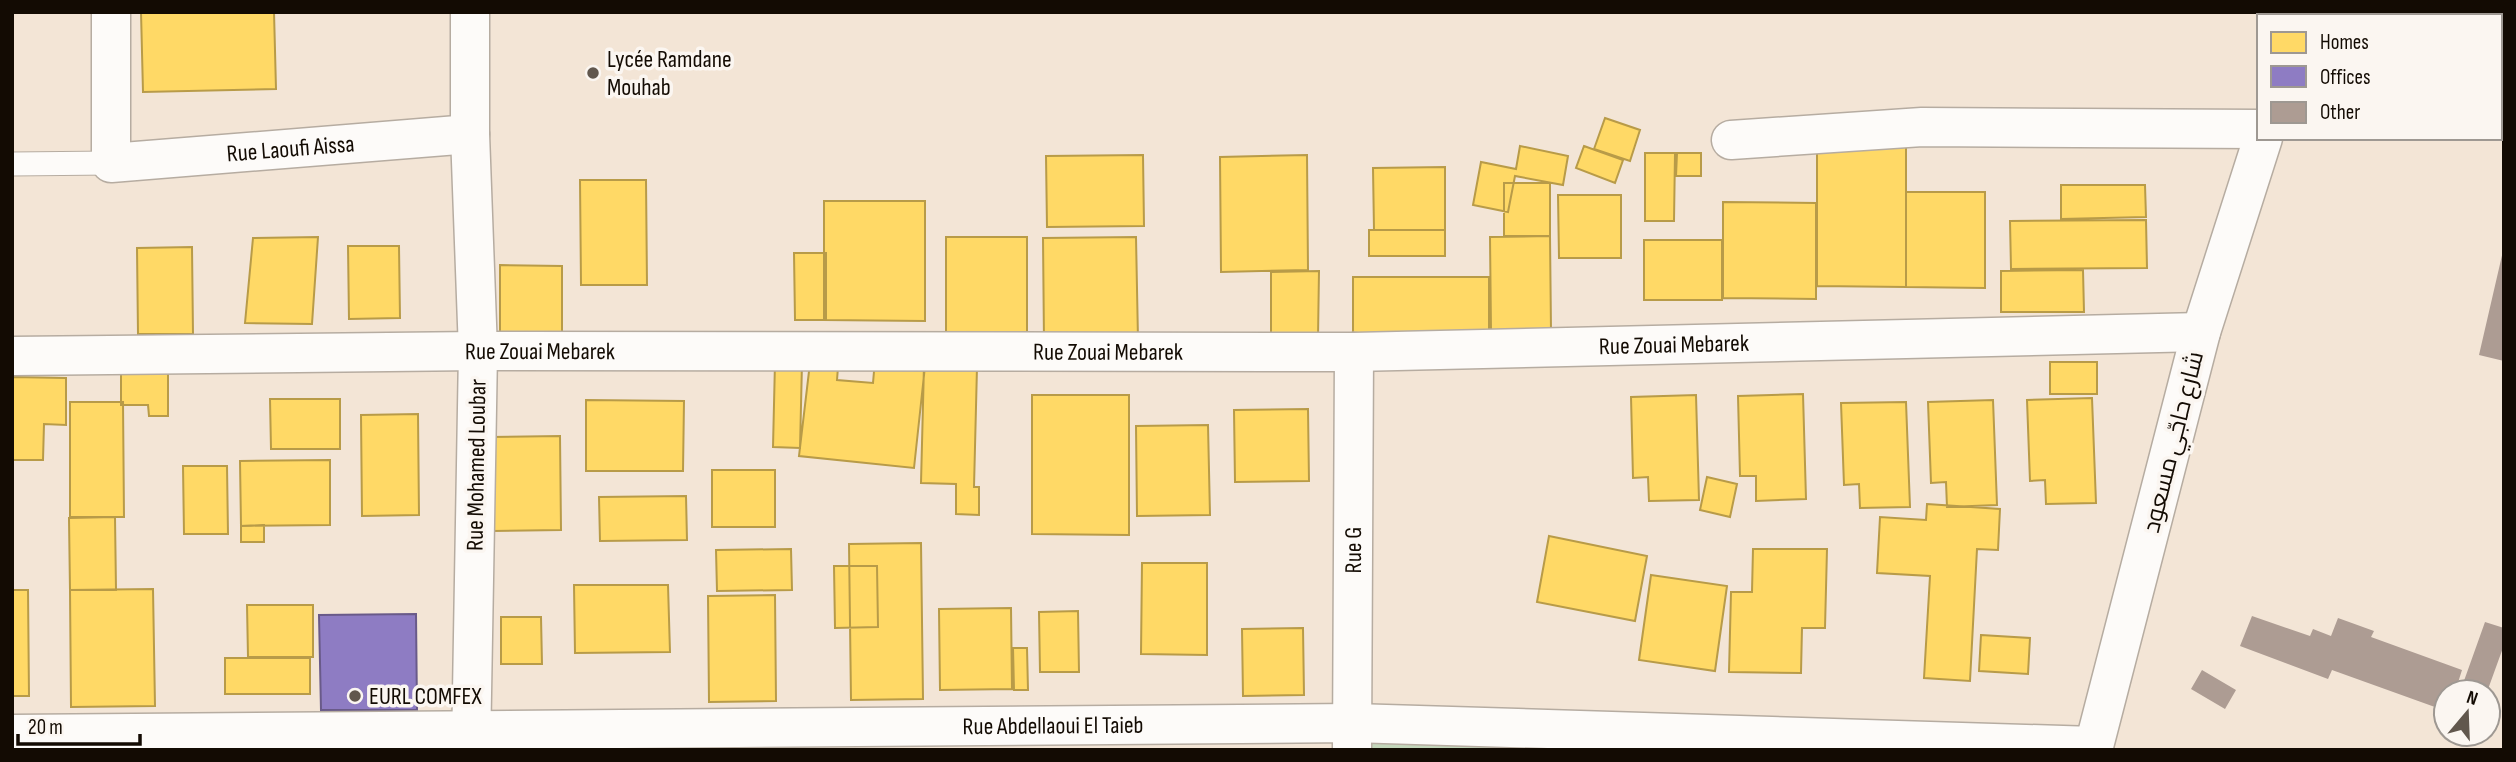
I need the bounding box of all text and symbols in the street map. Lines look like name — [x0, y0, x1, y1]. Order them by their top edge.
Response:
legend — [2257, 14, 2502, 140]
text: Homes — [2320, 30, 2369, 55]
place label: Lycée Ramdane Mouhab — [607, 45, 732, 102]
marker: Lycée Ramdane Mouhab — [585, 65, 601, 81]
text: Offices — [2320, 65, 2371, 90]
text: Other — [2320, 100, 2360, 125]
street label: Rue Laoufi Aissa — [225, 129, 355, 169]
street label: Rue Zouai Mebarek — [1599, 329, 1749, 361]
street label: Rue Zouai Mebarek — [465, 337, 615, 366]
street label: Rue Zouai Mebarek — [1033, 338, 1183, 367]
street label: شارع حاجّي مسعود — [2137, 348, 2214, 537]
street label: Rue Mohamed Loubar — [461, 379, 492, 551]
street label: Rue G — [1339, 527, 1368, 573]
north arrow — [2432, 678, 2502, 748]
place label: EURL COMFEX — [369, 682, 483, 711]
text: N — [2464, 686, 2481, 711]
marker: EURL COMFEX — [347, 688, 363, 704]
scale bar — [18, 702, 140, 746]
street label: Rue Abdellaoui El Taieb — [962, 711, 1144, 741]
text: 20 m — [28, 715, 63, 740]

